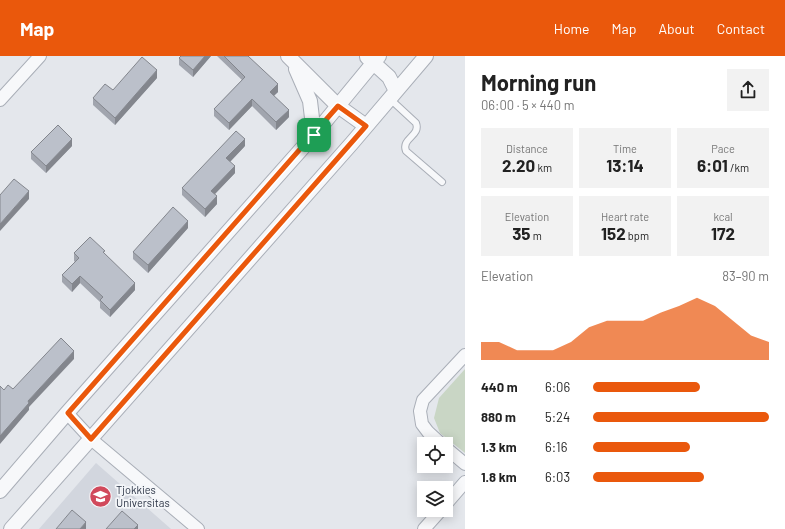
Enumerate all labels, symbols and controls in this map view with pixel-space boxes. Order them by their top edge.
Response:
text: Map [20,17,54,40]
text: Home [554,20,590,37]
text: Map [612,20,636,37]
text: About [658,20,695,37]
text: Contact [717,20,765,37]
text: Morning run [481,69,596,95]
button: share [727,69,769,111]
text: 06:00 · 5 × 440 m [481,97,574,113]
pin [297,118,331,152]
icon: arrive [303,124,325,146]
text: Distance [506,142,548,155]
text: Time [613,142,637,155]
text: Pace [711,142,735,155]
text: 2.20 [502,155,535,175]
text: 13:14 [606,155,644,175]
text: 6:01 [697,155,728,175]
text: km [535,161,552,174]
text: /km [728,161,749,174]
text: Elevation [505,210,549,223]
text: Heart rate [601,210,649,223]
text: kcal [713,210,733,223]
text: 35 [512,223,531,243]
text: 152 [601,223,626,243]
text: 172 [711,223,735,243]
text: m [531,229,542,242]
text: bpm [626,229,649,242]
text: Elevation [481,268,533,284]
text: 83–90 m [722,268,769,284]
text: 440 m [481,379,518,395]
text: 6:06 [545,379,570,395]
text: 880 m [481,409,516,425]
text: 5:24 [545,409,570,425]
map controls [417,437,453,517]
button: locate [417,437,453,473]
text: 1.3 km [481,439,517,455]
text: 6:16 [545,439,567,455]
text: 1.8 km [481,469,517,485]
text: 6:03 [545,469,570,485]
button: layers [417,481,453,517]
school or university icon: Tjokkies Universitas [87,483,113,509]
place label: Tjokkies Universitas [116,483,170,509]

